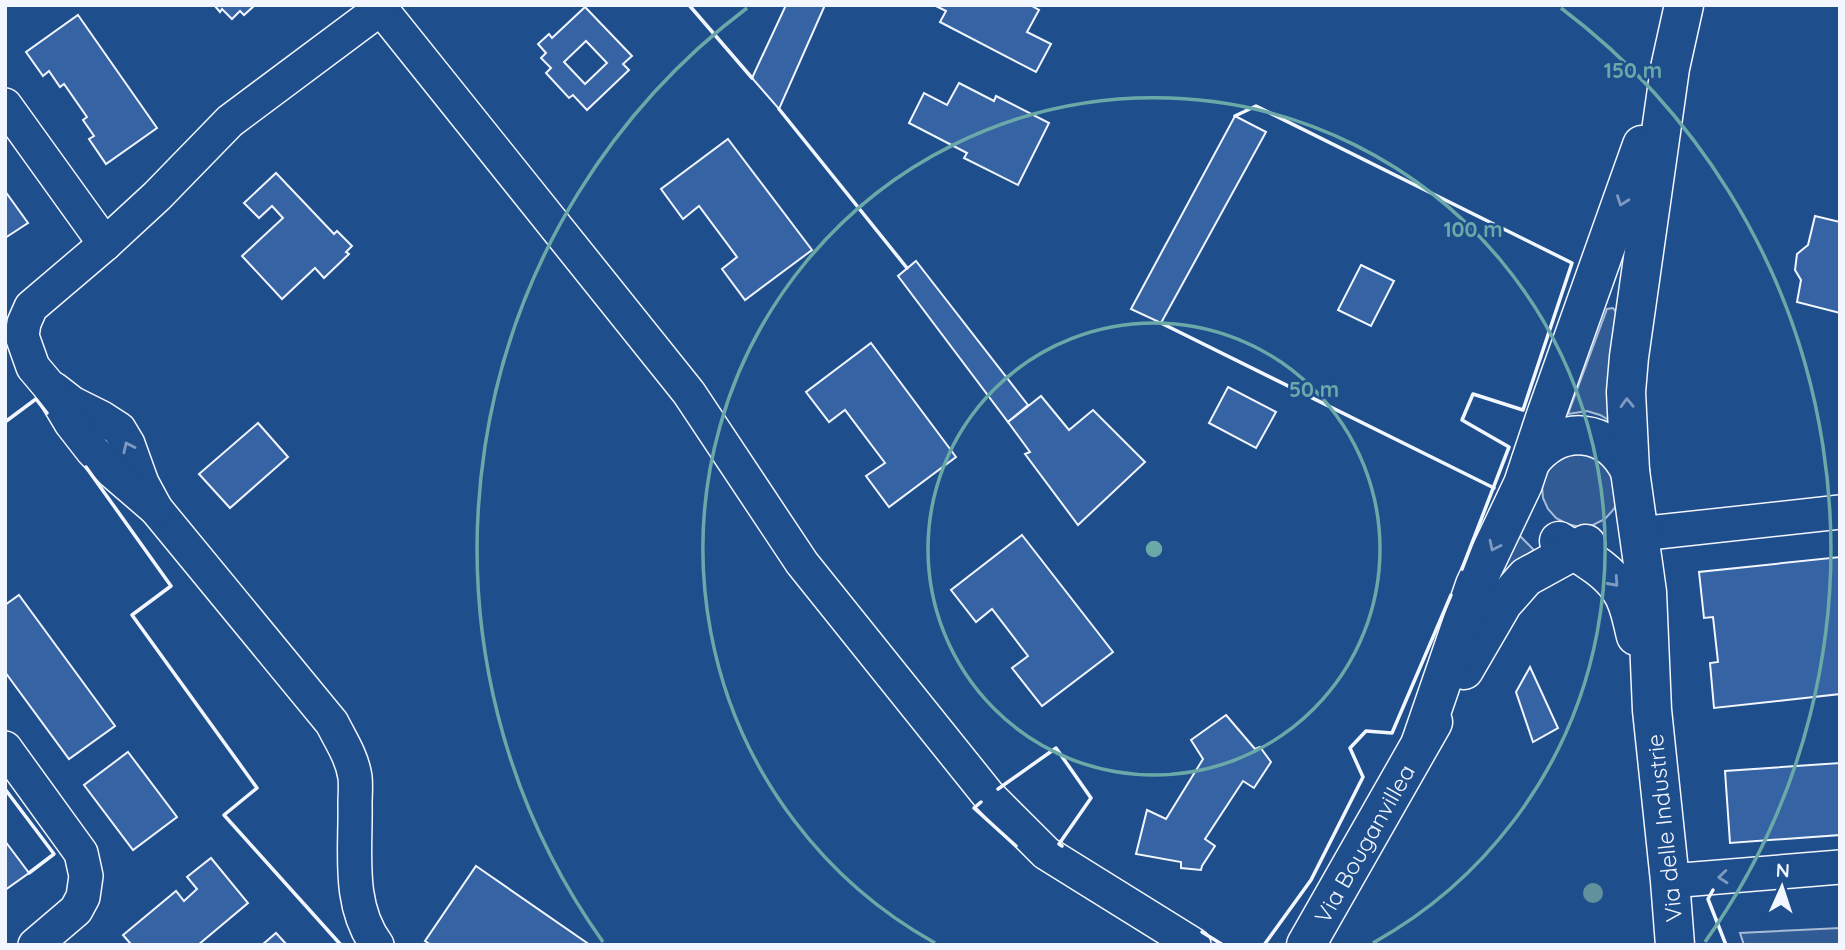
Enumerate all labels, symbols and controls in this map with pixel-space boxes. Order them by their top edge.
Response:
text: 150 m [1604,57,1662,83]
one-way arrow [1617,194,1631,206]
text: 100 m [1443,216,1503,242]
text: 50 m [1289,376,1339,402]
one-way arrow [1619,397,1634,408]
one-way arrow [122,442,136,454]
centre of rings [1142,537,1166,561]
one-way arrow [1488,539,1502,551]
one-way arrow [1605,574,1618,587]
street label: Via delle Industrie [1640,733,1688,923]
street label: Via Bouganvillea [1307,759,1421,928]
north arrow [1747,852,1817,922]
text: N [1775,858,1790,882]
one-way arrow [1717,869,1728,884]

